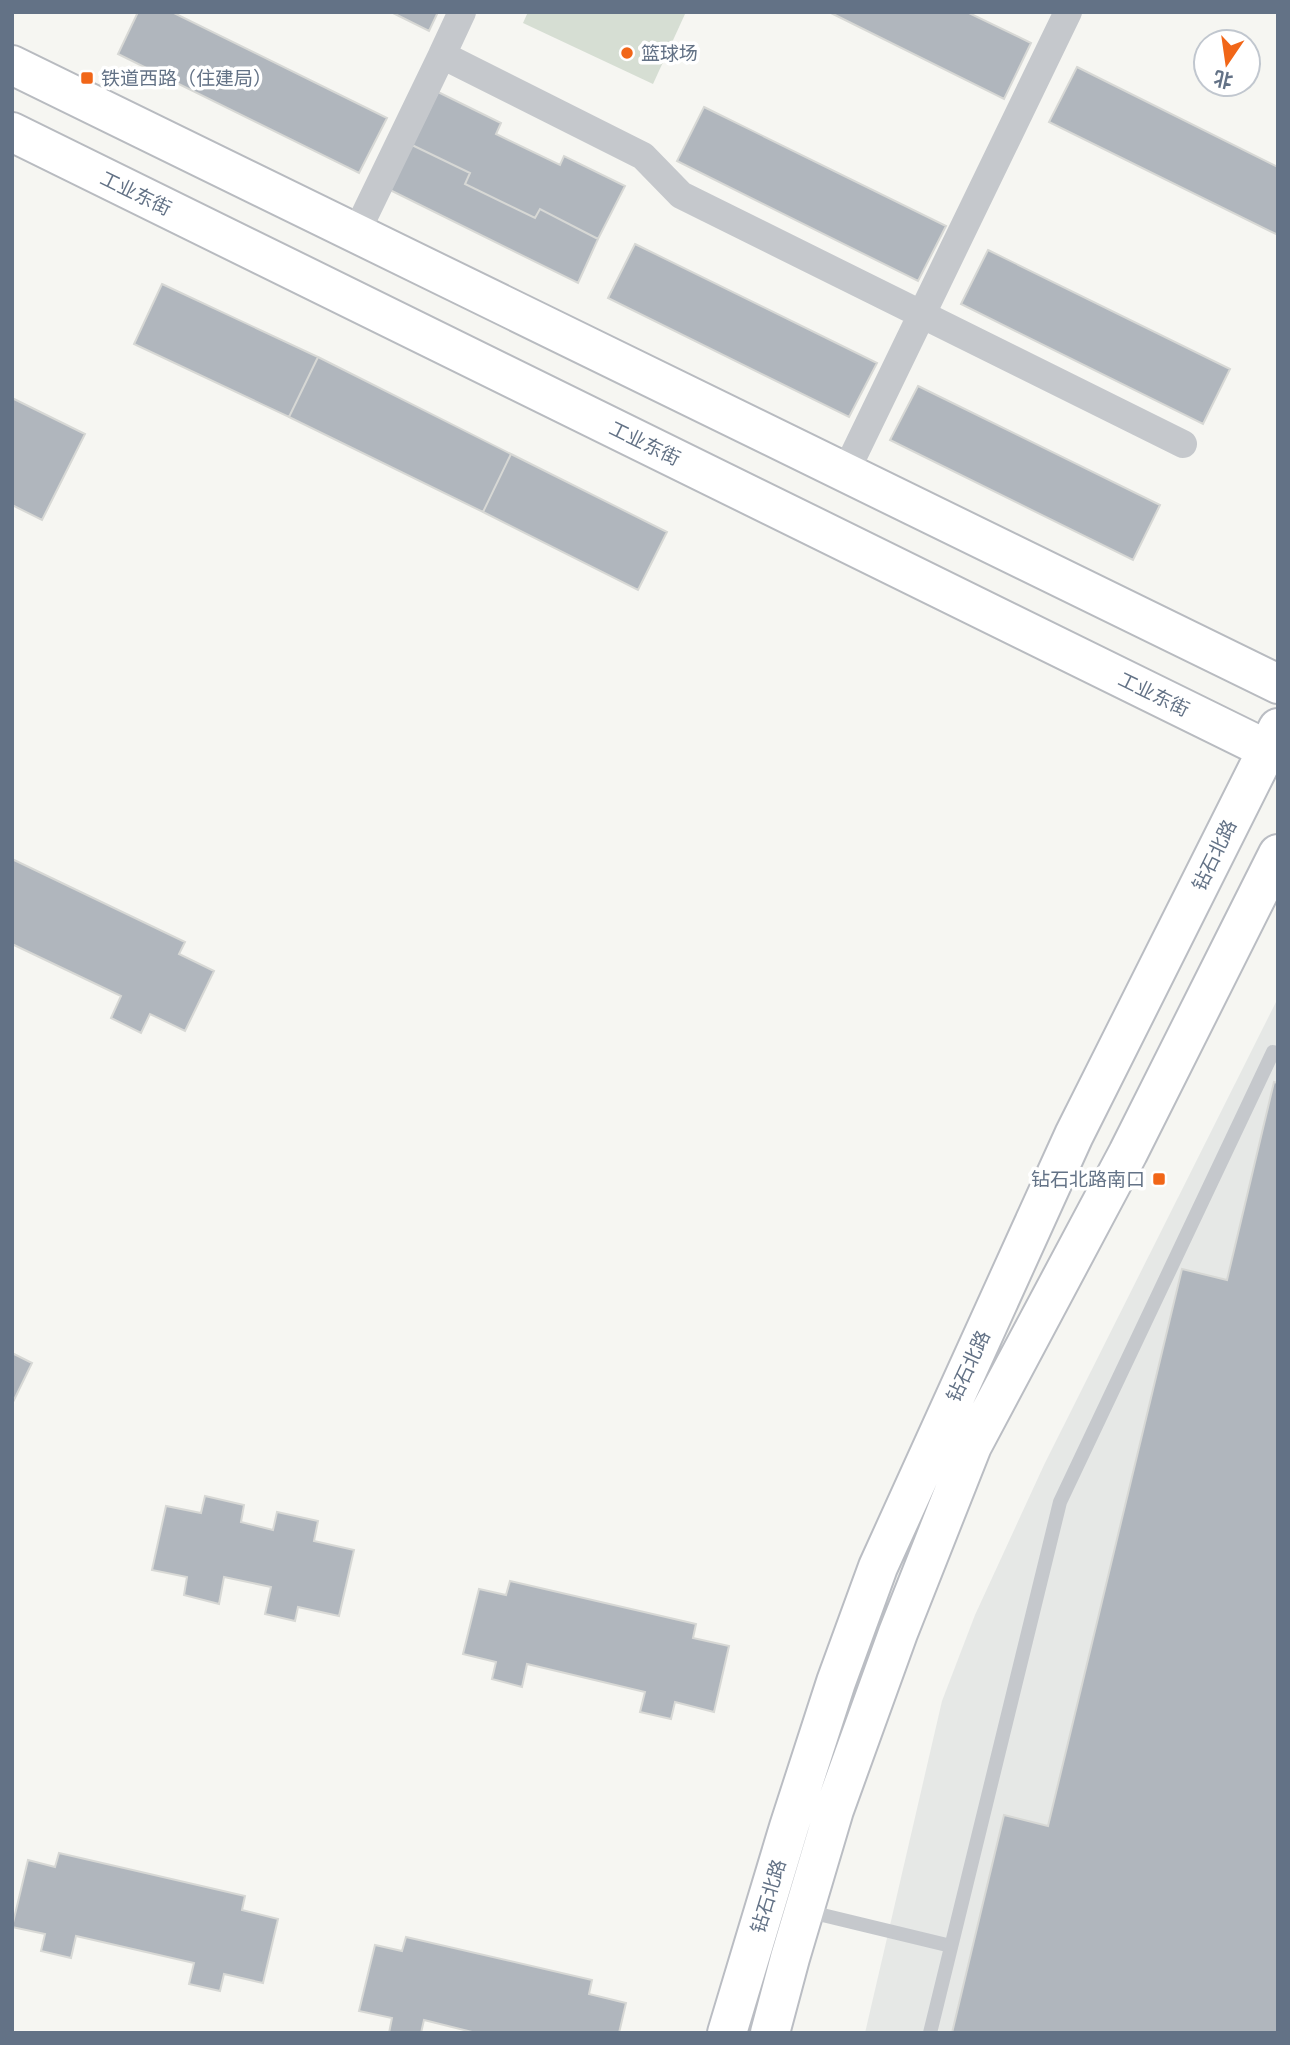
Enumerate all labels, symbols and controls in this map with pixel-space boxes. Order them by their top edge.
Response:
north arrow [1192,28,1262,98]
place label: 篮球场 [641,41,698,65]
marker: 篮球场 [619,45,635,61]
place label: 铁道西路（住建局） [101,66,272,90]
text: 北 [1211,66,1235,93]
marker: 铁道西路（住建局） [79,70,95,86]
street label: 工业东街 [97,166,175,220]
street label: 工业东街 [606,416,684,470]
street label: 工业东街 [1115,667,1193,721]
street label: 钻石北路 [1187,816,1241,894]
place label: 钻石北路南口 [1031,1167,1145,1191]
marker: 钻石北路南口 [1151,1171,1167,1187]
street label: 钻石北路 [941,1326,995,1406]
street label: 钻石北路 [745,1856,791,1936]

